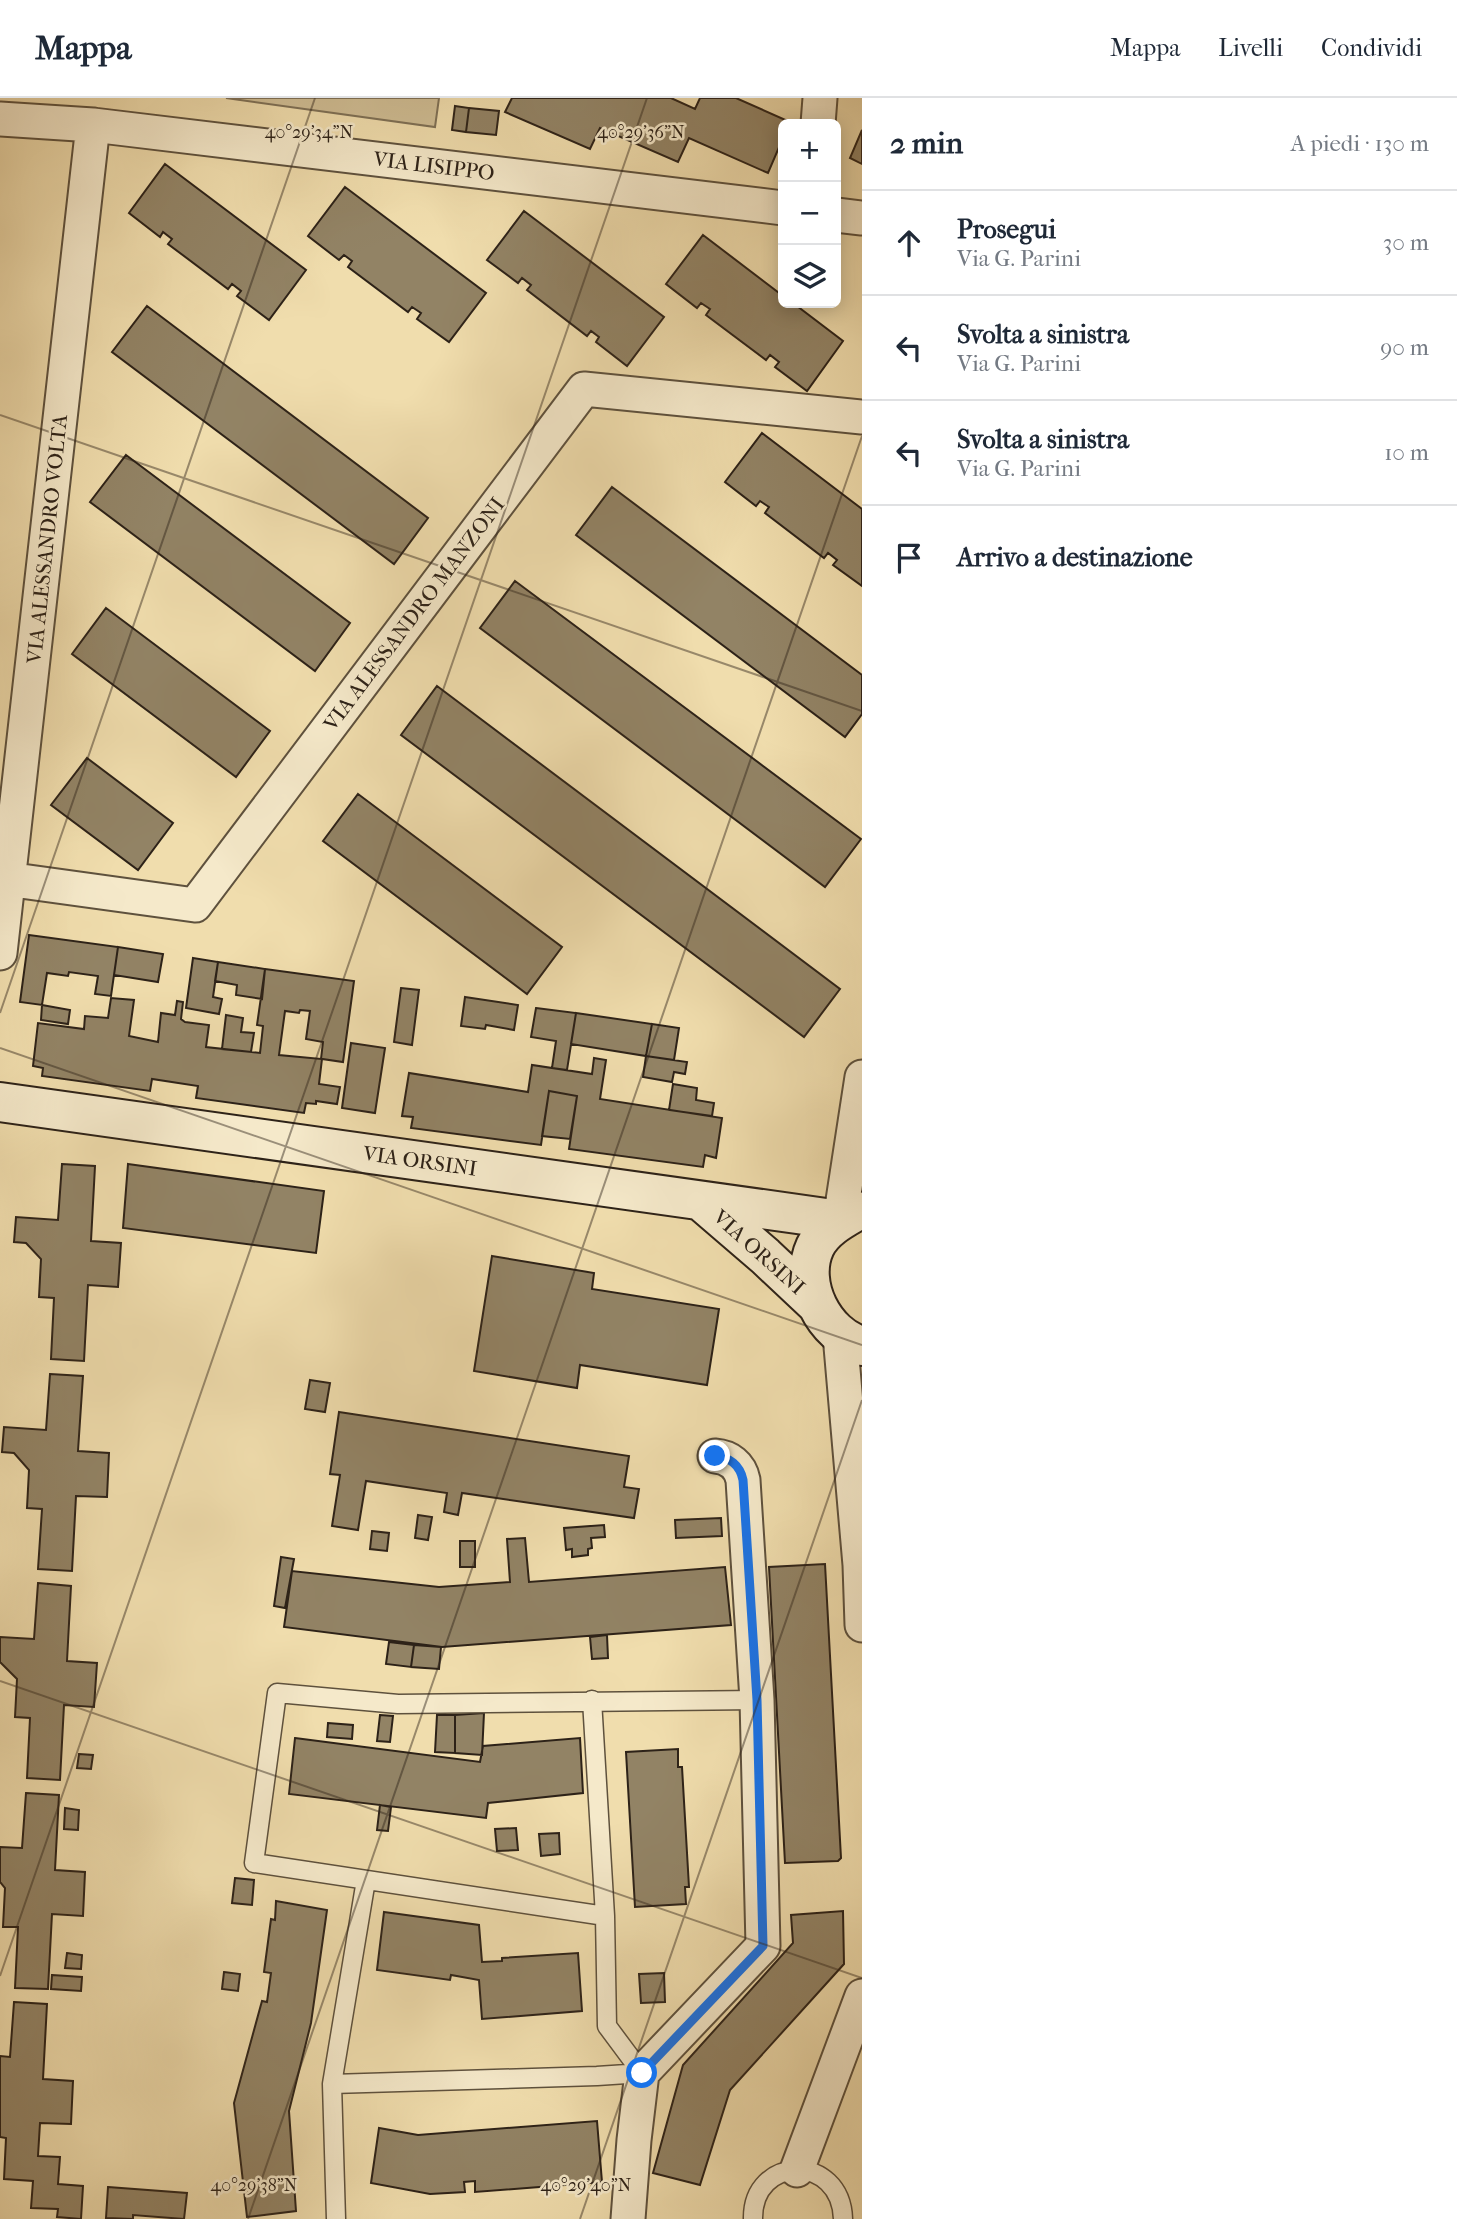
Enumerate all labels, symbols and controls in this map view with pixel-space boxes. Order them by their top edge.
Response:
text: Mappa [35,29,132,68]
text: Mappa [1110,34,1180,62]
text: Livelli [1218,34,1283,62]
text: Condividi [1321,34,1422,62]
map controls [778,119,841,308]
button: + [778,119,841,182]
text: 40°29'34"N [265,122,354,143]
text: 40°29'36"N [597,122,685,143]
text: 2 min [890,126,963,161]
text: A piedi · 130 m [1291,130,1429,157]
street label: VIA LISIPPO [371,147,496,185]
button: − [778,182,841,245]
text: Prosegui [957,214,1056,245]
icon: ahead [890,224,928,262]
text: 30 m [1383,229,1429,256]
button: layers [778,245,841,308]
text: Via G. Parini [957,245,1081,272]
text: Svolta a sinistra [957,319,1129,350]
icon: left [890,329,928,367]
text: 90 m [1380,334,1429,361]
text: Via G. Parini [957,350,1081,377]
street label: VIA ALESSANDRO VOLTA [22,413,72,666]
text: Svolta a sinistra [957,424,1129,455]
icon: left [890,434,928,472]
text: 10 m [1384,439,1429,466]
text: Via G. Parini [957,455,1081,482]
street label: VIA ALESSANDRO MANZONI [318,493,509,736]
icon: arrive [890,539,928,577]
text: Arrivo a destinazione [957,542,1193,573]
street label: VIA ORSINI [360,1141,479,1181]
street label: VIA ORSINI [708,1204,810,1299]
route end [699,1440,730,1471]
route start [626,2057,657,2088]
text: 40°29'38"N [211,2175,298,2196]
text: 40°29'40"N [541,2175,632,2196]

